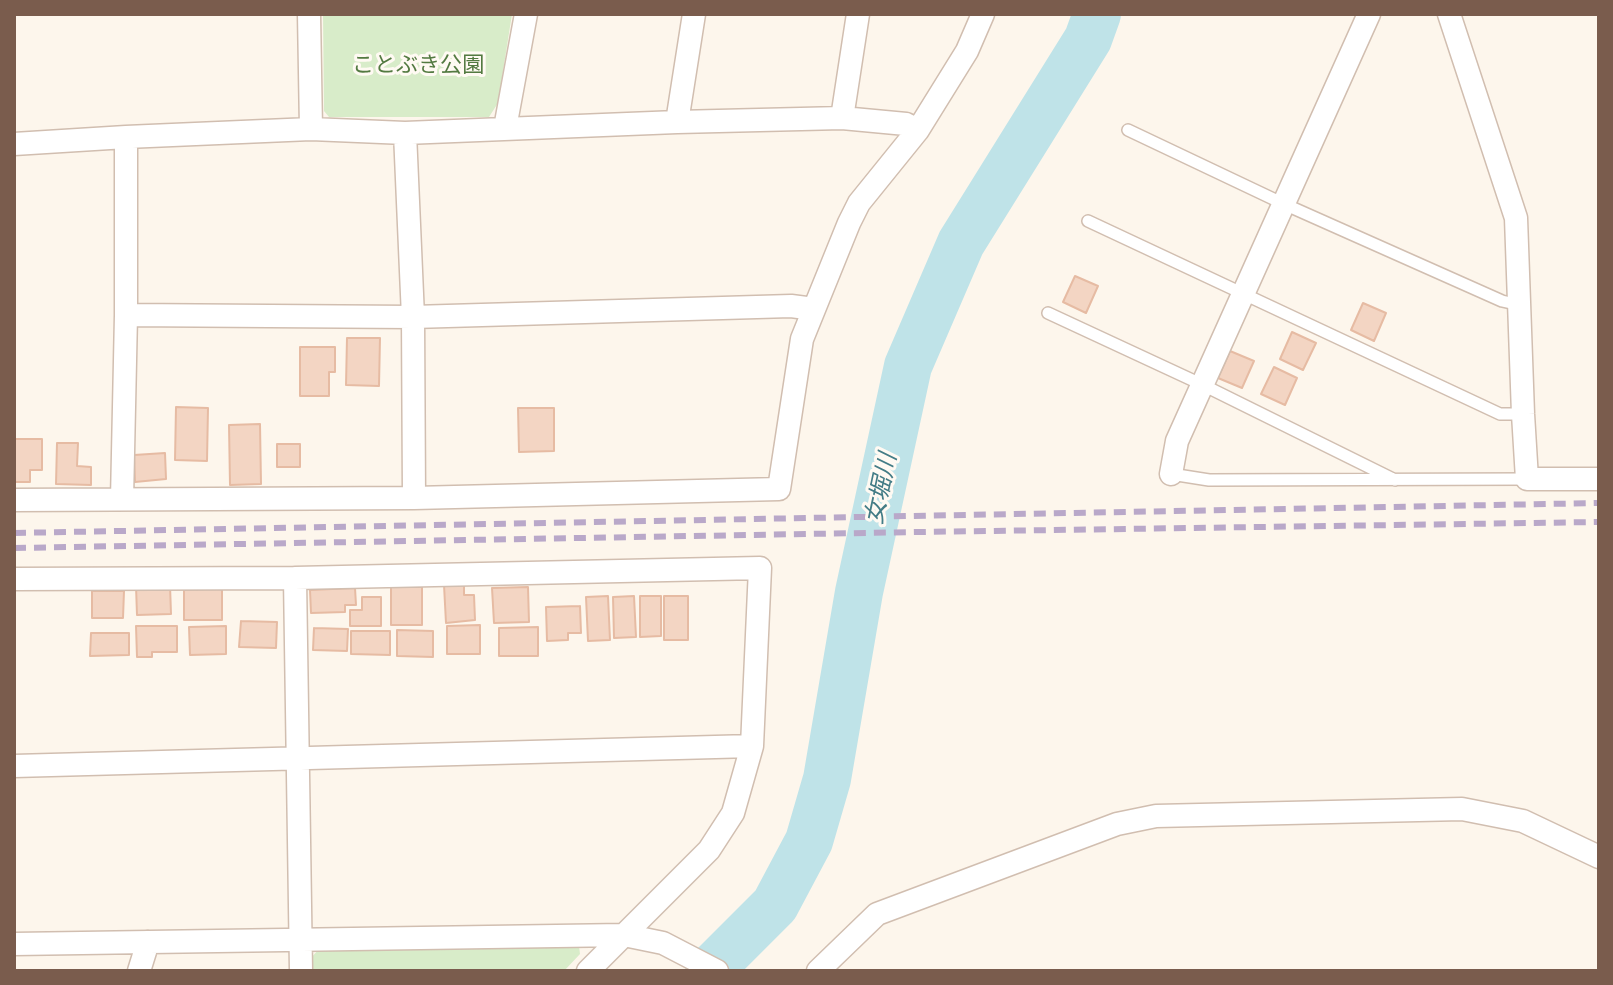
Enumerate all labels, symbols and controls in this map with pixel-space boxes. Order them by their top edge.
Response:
park label: ことぶき公園 [352,53,484,79]
water label: 女堀川 [860,451,904,527]

